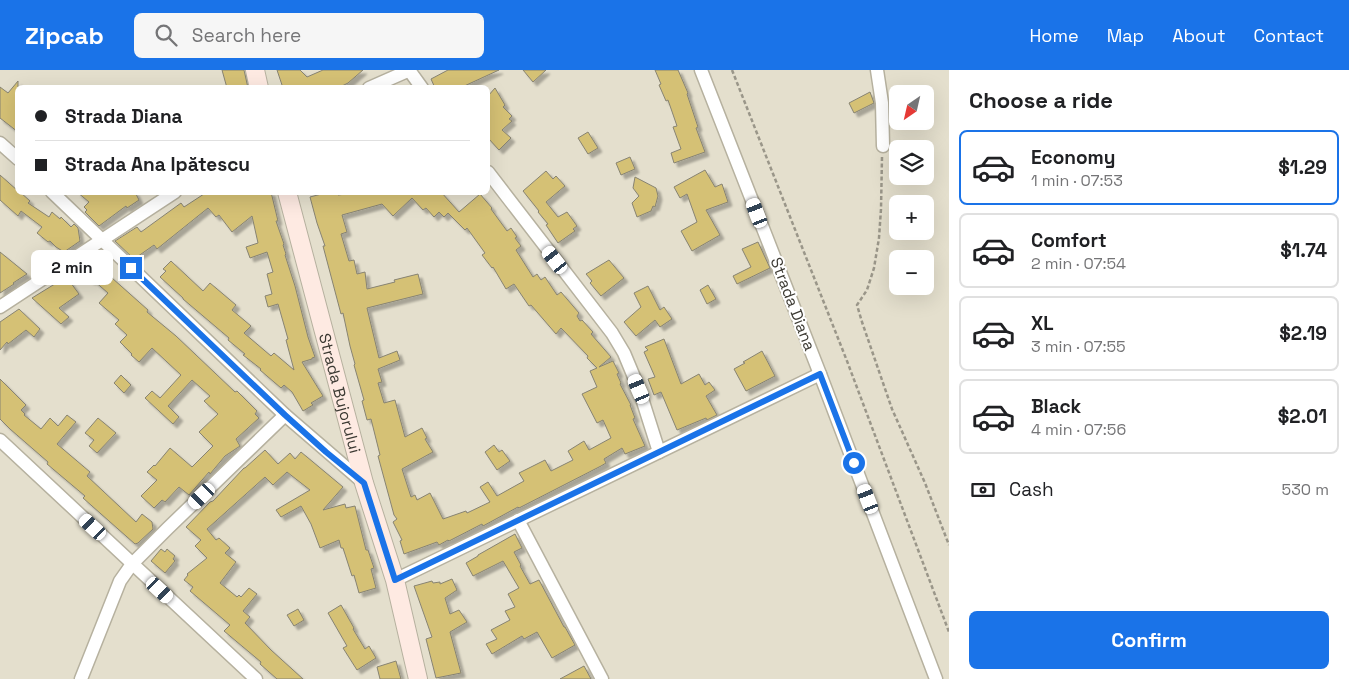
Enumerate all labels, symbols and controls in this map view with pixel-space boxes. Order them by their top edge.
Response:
search box [134,13,484,58]
text: Zipcab [25,20,104,51]
icon: search [152,21,180,49]
text: Search here [192,23,301,48]
text: Home [1030,24,1079,47]
text: Map [1107,24,1144,47]
text: About [1172,24,1226,47]
text: Contact [1254,24,1324,47]
north arrow [889,85,934,130]
map controls [889,85,934,295]
text: Choose a ride [969,86,1113,114]
text: Strada Diana [65,104,183,129]
button: layers [889,140,934,185]
icon: car [971,145,1016,190]
text: Economy [1031,145,1115,170]
text: Strada Ana Ipătescu [65,152,250,177]
text: $1.29 [1278,155,1327,180]
text: 1 min · 07:53 [1031,170,1123,191]
button: + [889,195,934,240]
car [744,196,769,230]
icon: car [971,228,1016,273]
text: Comfort [1031,228,1107,253]
text: $1.74 [1280,238,1327,263]
car [539,244,570,276]
callout: 2 min [31,250,114,286]
button: − [889,250,934,295]
text: 2 min · 07:54 [1031,253,1126,274]
street label: Strada Diana [766,254,820,354]
text: 2 min [51,257,93,278]
route end [120,257,142,279]
icon: car [971,311,1016,356]
text: XL [1031,311,1054,336]
text: $2.19 [1279,321,1327,346]
street label: Strada Bujorului [314,331,366,455]
text: 3 min · 07:55 [1031,336,1126,357]
car [626,372,651,406]
icon: car [971,394,1016,439]
text: Black [1031,394,1081,419]
text: $2.01 [1278,404,1327,429]
text: 4 min · 07:56 [1031,419,1126,440]
route start [843,452,865,474]
icon: cash [969,476,997,504]
text: Cash [1009,477,1054,502]
text: 530 m [1282,479,1329,500]
car [185,480,218,512]
car [855,482,880,516]
car [76,511,109,543]
car [143,574,176,606]
button: Confirm [969,611,1329,669]

